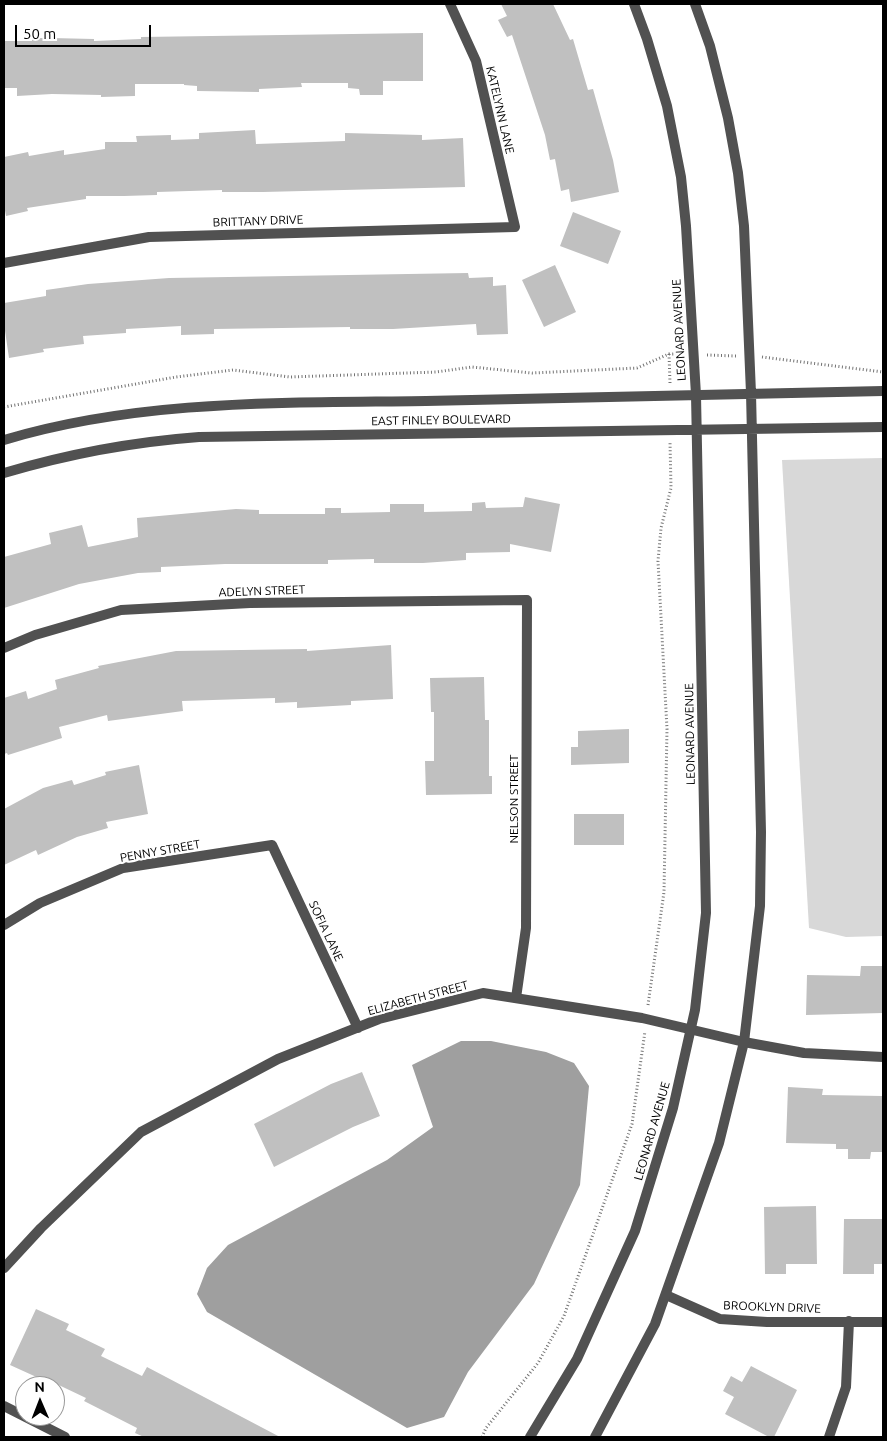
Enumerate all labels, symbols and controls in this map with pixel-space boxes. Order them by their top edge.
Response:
scale bar [18,15,154,47]
text: 50 m [23,25,56,42]
street label: KATELYNN LANE [483,65,517,155]
street label: BRITTANY DRIVE [212,212,304,230]
street label: LEONARD AVENUE [669,279,689,381]
street label: EAST FINLEY BOULEVARD [371,412,511,428]
street label: ADELYN STREET [218,582,306,600]
street label: LEONARD AVENUE [682,683,698,785]
street label: NELSON STREET [507,754,521,844]
street label: PENNY STREET [119,837,201,865]
street label: SOFIA LANE [306,898,346,964]
street label: ELIZABETH STREET [366,978,470,1018]
street label: LEONARD AVENUE [631,1080,673,1182]
street label: BROOKLYN DRIVE [723,1298,821,1316]
north arrow [15,1376,65,1426]
text: N [34,1379,45,1395]

